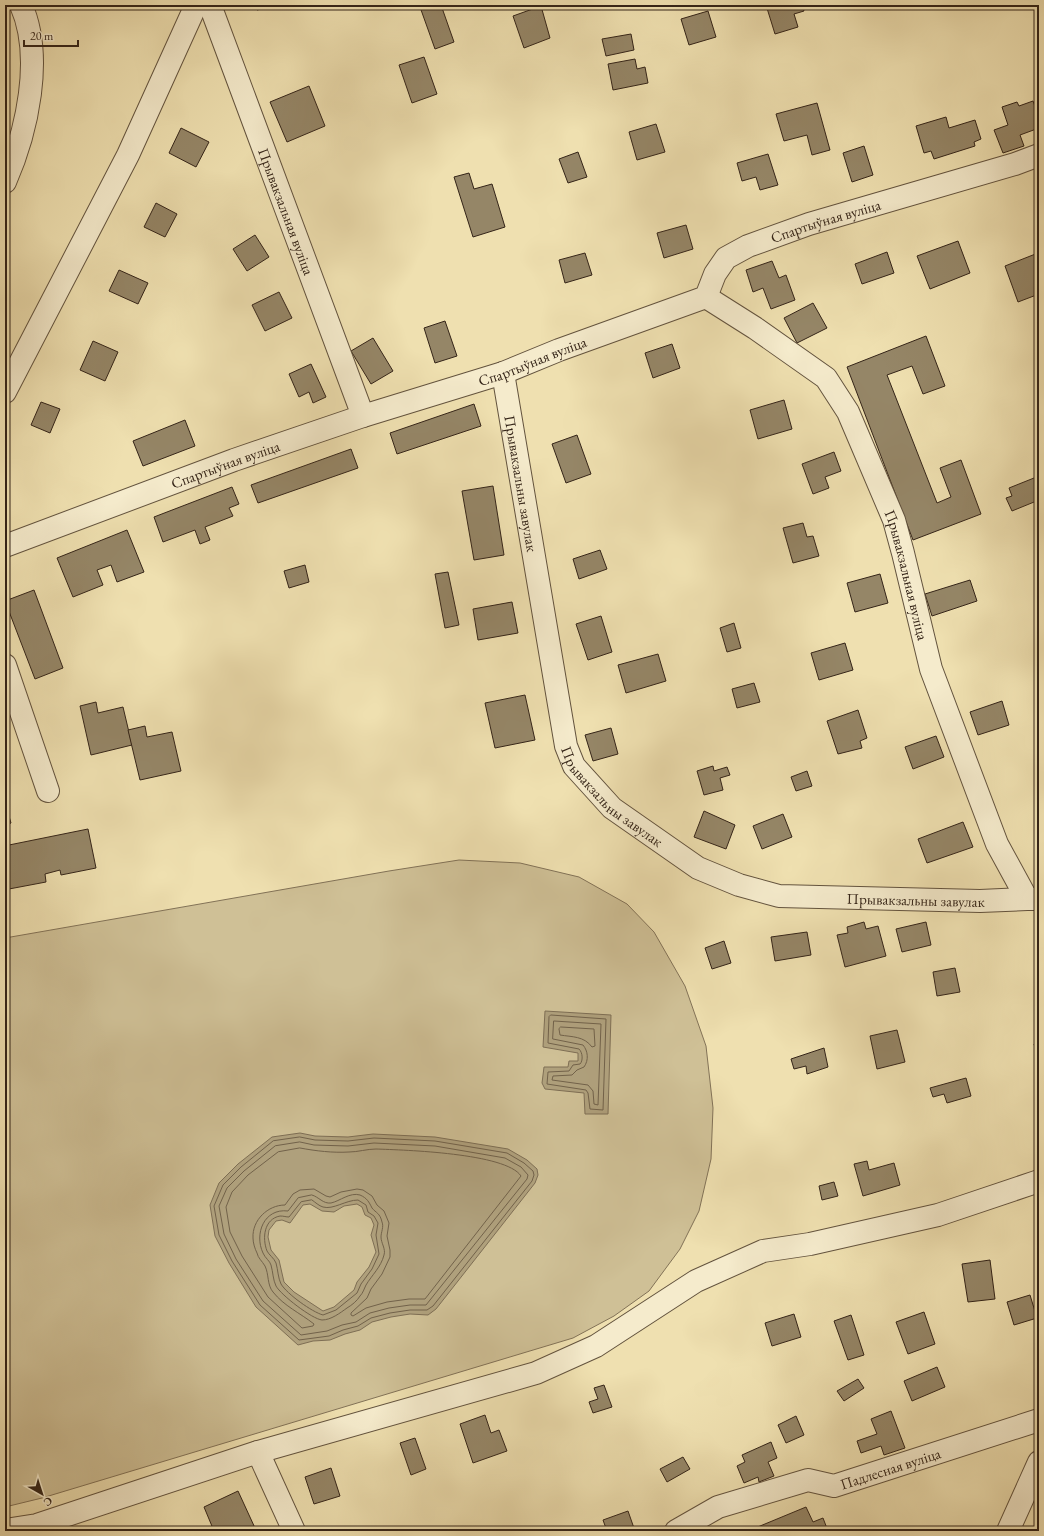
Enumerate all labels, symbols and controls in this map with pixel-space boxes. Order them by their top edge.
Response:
scale bar [24,22,78,48]
text: 20 m [30,28,54,44]
street label: Прывакзальная вуліца [254,145,319,277]
street label: Спартыўная вуліца [768,194,883,247]
street label: Спартыўная вуліца [476,331,589,390]
street label: Прывакзальны завулак [501,414,543,553]
street label: Спартыўная вуліца [168,436,282,492]
street label: Прывакзальная вуліца [881,506,933,642]
street label: Прывакзальны завулак [557,743,667,850]
street label: Прывакзальны завулак [847,888,985,911]
street label: Падлесная вуліца [837,1443,943,1493]
north arrow [22,1474,62,1514]
text: С [41,1494,56,1510]

